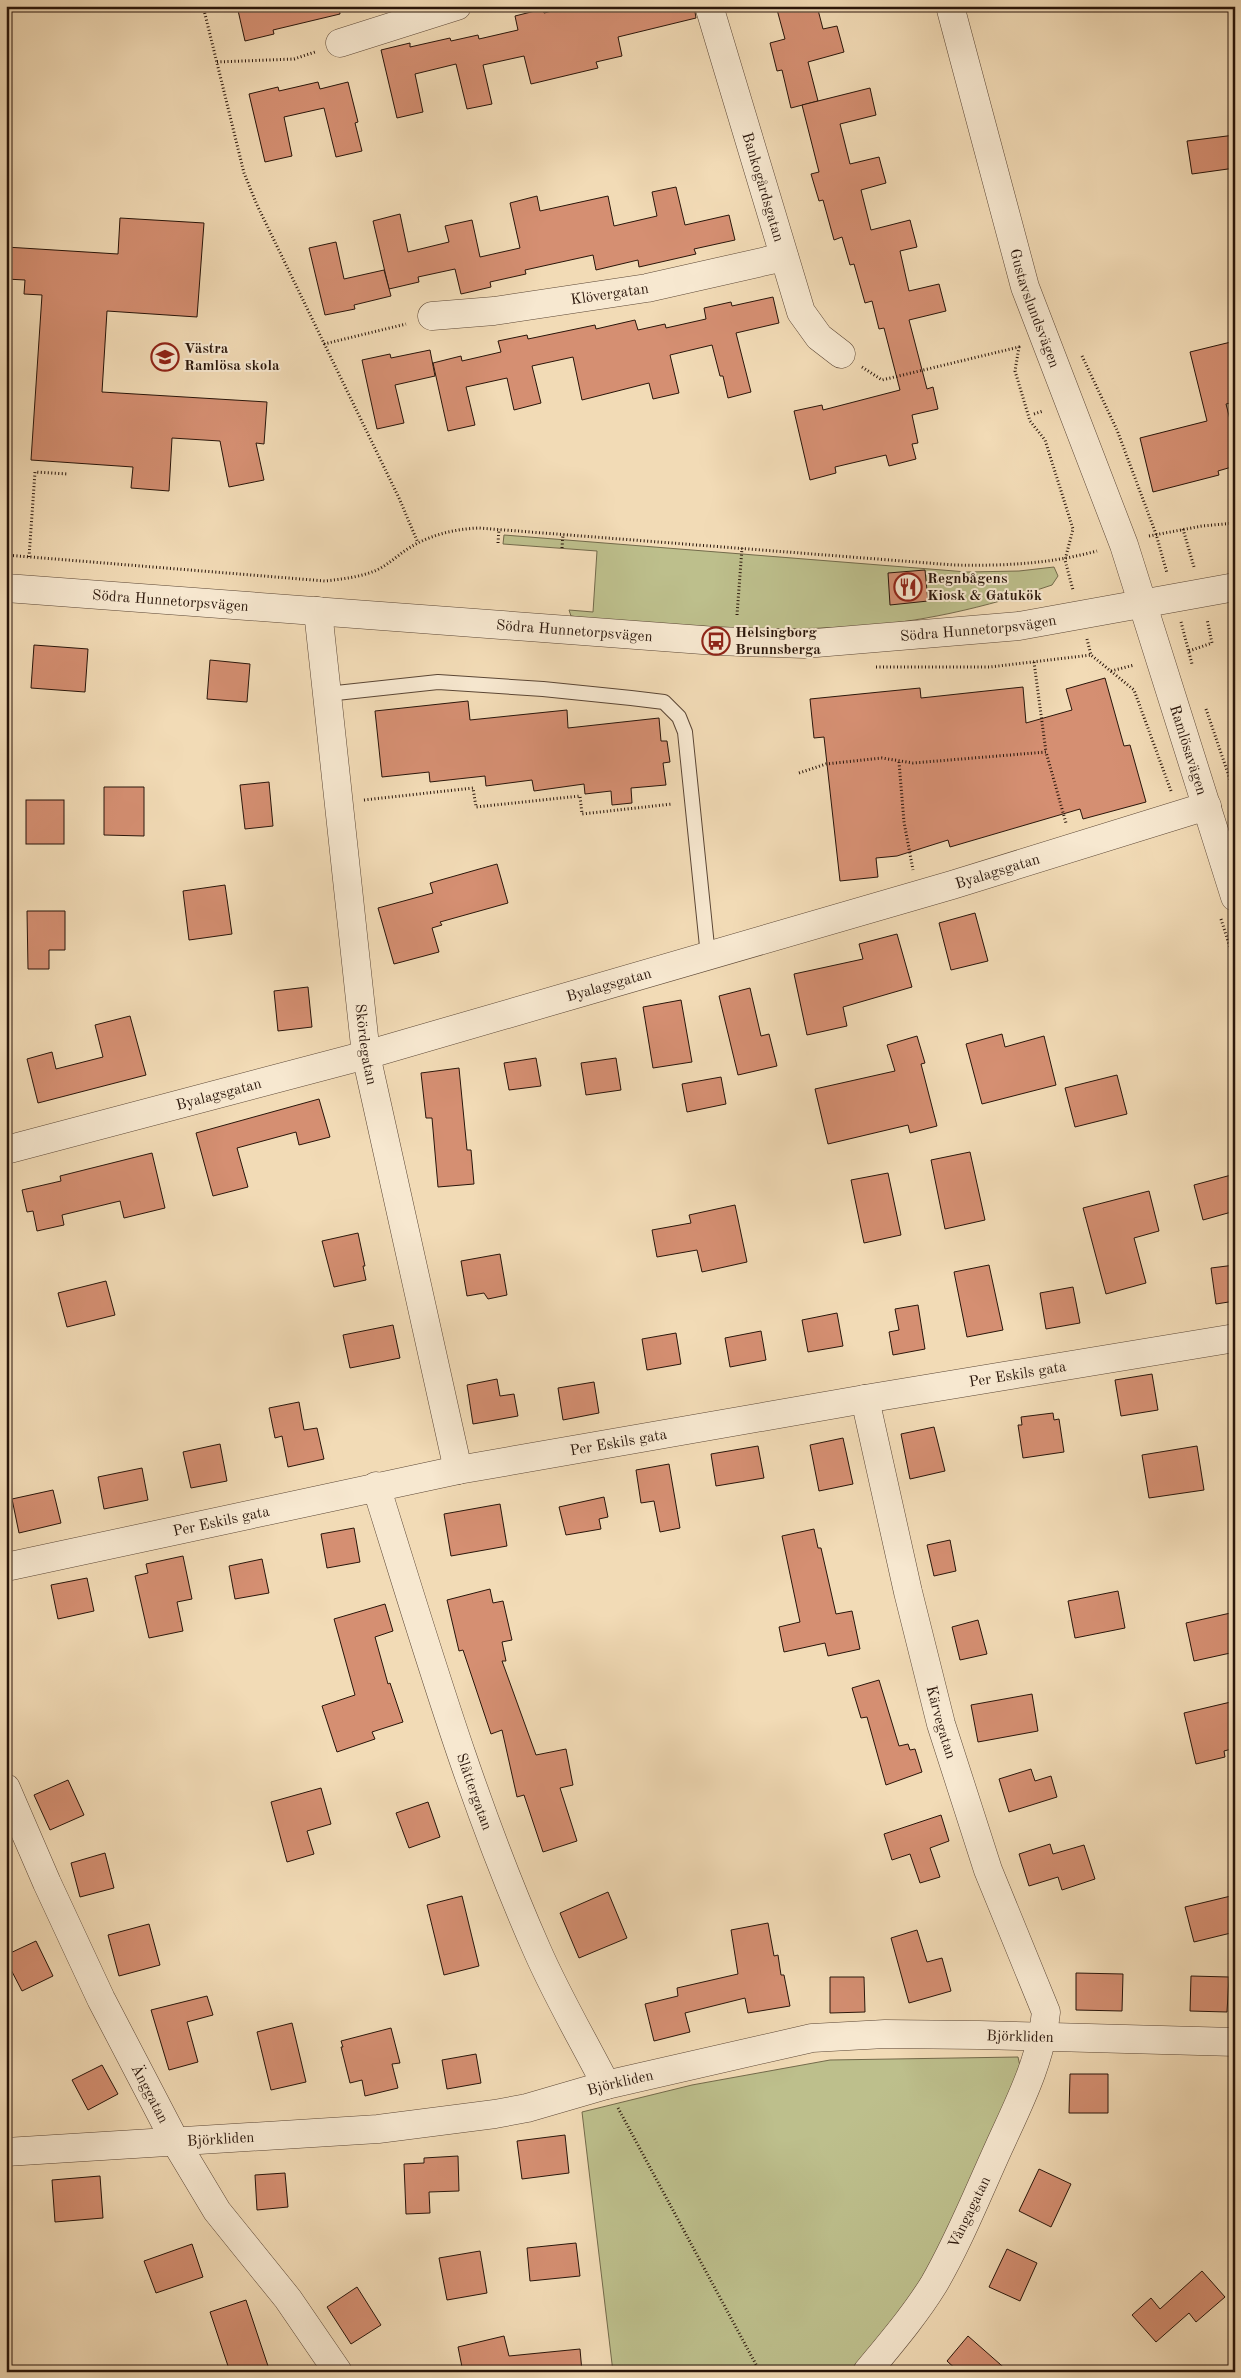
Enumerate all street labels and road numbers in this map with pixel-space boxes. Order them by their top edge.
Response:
street label: Bankogårdsgatan [738,131,786,244]
street label: Gustavslundsvägen [1006,247,1061,370]
street label: Klövergatan [570,282,650,308]
street label: Södra Hunnetorpsvägen [92,588,249,615]
street label: Södra Hunnetorpsvägen [900,613,1058,645]
street label: Södra Hunnetorpsvägen [495,619,653,645]
street label: Ramlösavägen [1166,703,1208,797]
street label: Byalagsgatan [954,852,1042,893]
street label: Byalagsgatan [565,967,653,1005]
street label: Skördegatan [352,1003,378,1087]
street label: Byalagsgatan [175,1077,263,1114]
street label: Per Eskils gata [968,1360,1068,1391]
street label: Per Eskils gata [569,1428,669,1459]
street label: Per Eskils gata [172,1505,272,1540]
street label: Kärvegatan [923,1684,958,1761]
street label: Slåttergatan [453,1751,494,1833]
street label: Björkliden [986,2029,1054,2046]
street label: Änggatan [127,2061,170,2126]
street label: Björkliden [586,2068,655,2099]
street label: Björkliden [186,2131,255,2150]
street label: Vångagatan [947,2174,994,2251]

